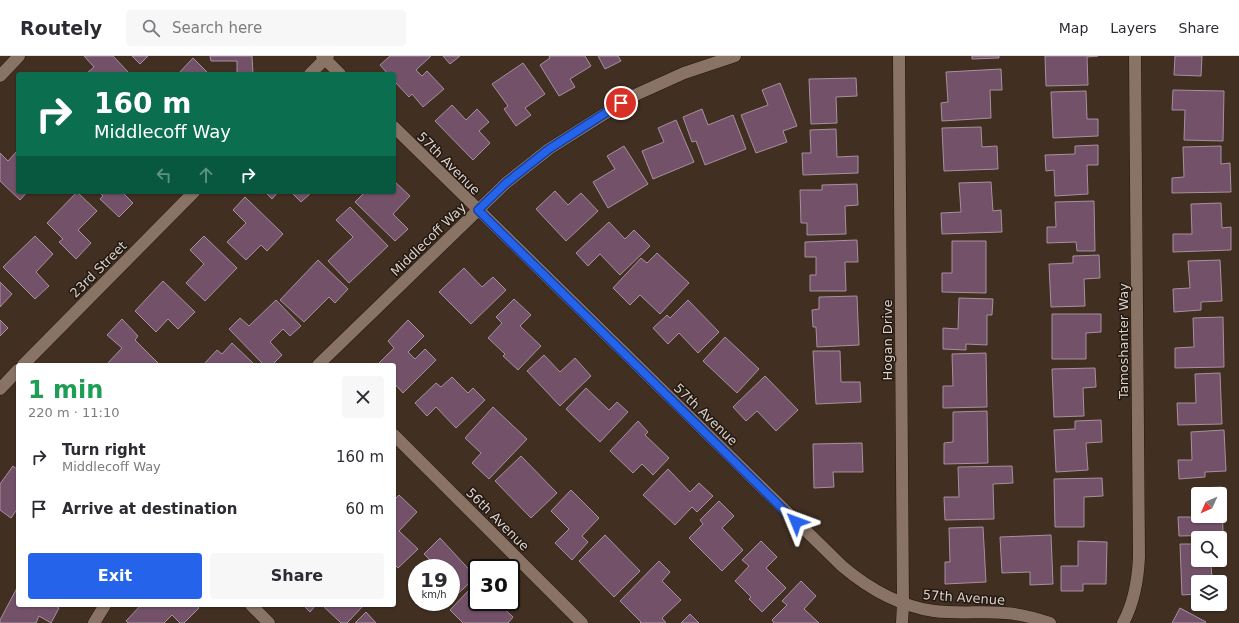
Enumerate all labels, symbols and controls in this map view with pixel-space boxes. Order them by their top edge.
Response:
search box [126,10,406,46]
text: Routely [20,17,102,39]
icon: search [140,17,162,39]
text: Search here [172,19,262,37]
text: Map [1059,20,1088,36]
text: Layers [1110,20,1157,36]
text: Share [1179,20,1219,36]
pin [604,86,638,120]
text: 160 m [94,87,191,120]
icon: right [28,88,80,140]
icon: arrive [610,92,632,114]
text: Middlecoff Way [94,121,231,142]
street label: 57th Avenue [414,129,483,198]
icon: left [153,164,175,186]
icon: ahead [195,164,217,186]
icon: right [237,164,259,186]
street label: Middlecoff Way [388,199,469,279]
street label: 23rd Street [67,238,130,301]
street label: Tamoshanter Way [1116,283,1131,400]
street label: Hogan Drive [880,300,895,380]
text: 1 min [28,376,103,404]
button: close [342,376,384,418]
street label: 57th Avenue [671,380,740,448]
text: 220 m · 11:10 [28,405,119,420]
text: Turn right [62,441,146,459]
icon: right [28,446,50,468]
text: 160 m [336,448,384,466]
text: Middlecoff Way [62,459,161,474]
street label: 56th Avenue [463,485,532,554]
north arrow [1191,487,1227,523]
map controls [1191,487,1227,611]
icon: arrive [28,498,50,520]
text: Arrive at destination [62,500,237,518]
text: 60 m [346,500,384,518]
position arrow [775,501,817,543]
button: search [1191,531,1227,567]
button: Exit [28,553,202,599]
button: Share [210,553,384,599]
speed limit sign: 30 [468,559,520,611]
text: 19 [420,568,448,592]
button: layers [1191,575,1227,611]
street label: 57th Avenue [922,587,1006,608]
text: km/h [421,589,447,600]

